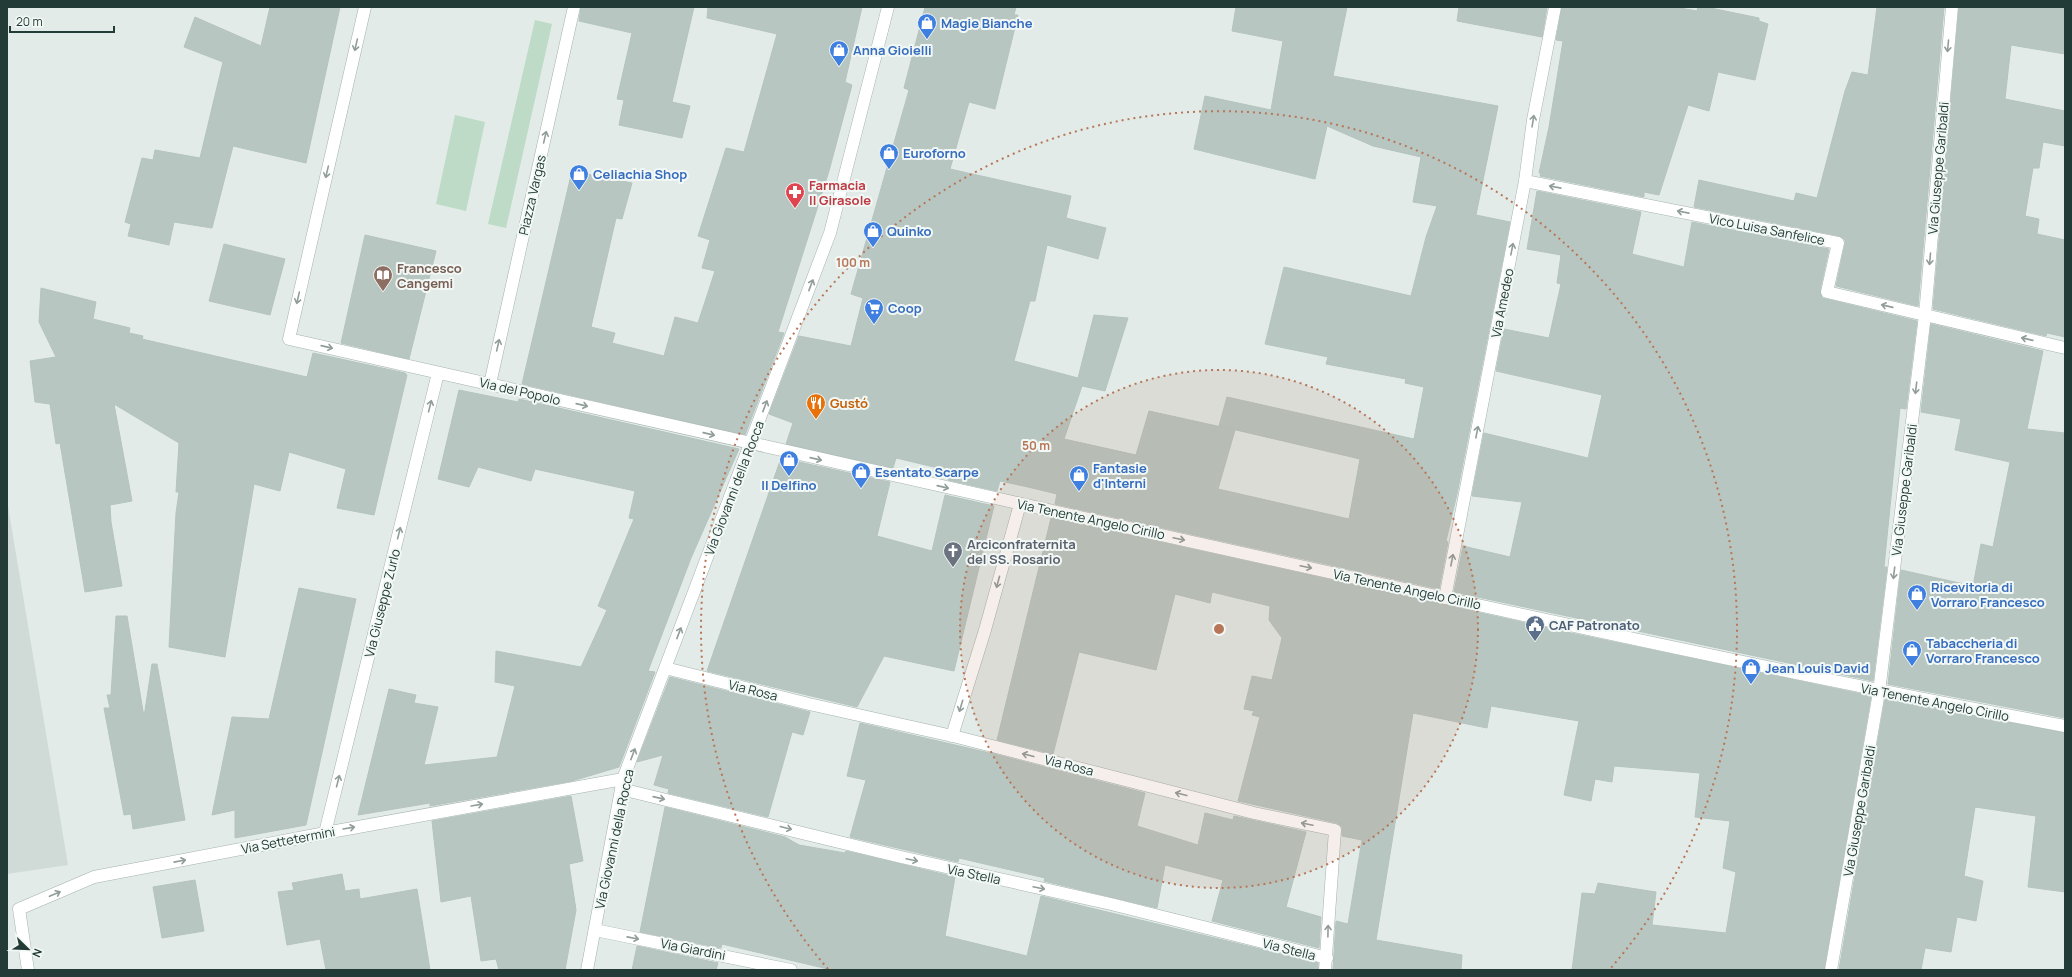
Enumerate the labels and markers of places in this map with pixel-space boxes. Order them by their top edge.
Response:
shop icon: Magie Bianche [916,12,938,40]
place label: Magie Bianche [941,14,1033,32]
shop icon: Anna Gioielli [828,39,850,67]
place label: Anna Gioielli [853,41,932,59]
shop icon: Euroforno [878,142,900,170]
place label: Euroforno [903,144,966,162]
shop icon: Celiachia Shop [568,163,590,191]
place label: Celiachia Shop [593,165,687,183]
place label: Farmacia Il Girasole [809,176,871,209]
pharmacy icon: Farmacia Il Girasole [784,181,806,209]
shop icon: Quinko [862,220,884,248]
place label: Quinko [887,222,932,240]
place label: Francesco Cangemi [397,259,462,292]
library icon: Francesco Cangemi [372,264,394,292]
supermarket icon: Coop [863,297,885,325]
place label: Coop [888,299,922,317]
restaurant icon: Gustó [805,392,827,420]
place label: Gustó [830,394,868,412]
shop icon: Il Delfino [778,449,800,477]
place label: Fantasie d'Interni [1093,459,1147,492]
shop icon: Esentato Scarpe [850,461,872,489]
place label: Esentato Scarpe [875,463,979,481]
shop icon: Fantasie d'Interni [1068,464,1090,492]
place label: Il Delfino [761,476,817,494]
place label: Arciconfraternita del SS. Rosario [967,535,1076,568]
church icon: Arciconfraternita del SS. Rosario [942,540,964,568]
place label: Ricevitoria di Vorraro Francesco [1931,578,2045,611]
shop icon: Ricevitoria di Vorraro Francesco [1906,583,1928,611]
public building icon: CAF Patronato [1524,614,1546,642]
place label: CAF Patronato [1549,616,1640,634]
centre of rings [1212,622,1226,636]
place label: Tabaccheria di Vorraro Francesco [1926,634,2040,667]
shop icon: Tabaccheria di Vorraro Francesco [1901,639,1923,667]
shop icon: Jean Louis David [1740,657,1762,685]
place label: Jean Louis David [1765,659,1869,677]

